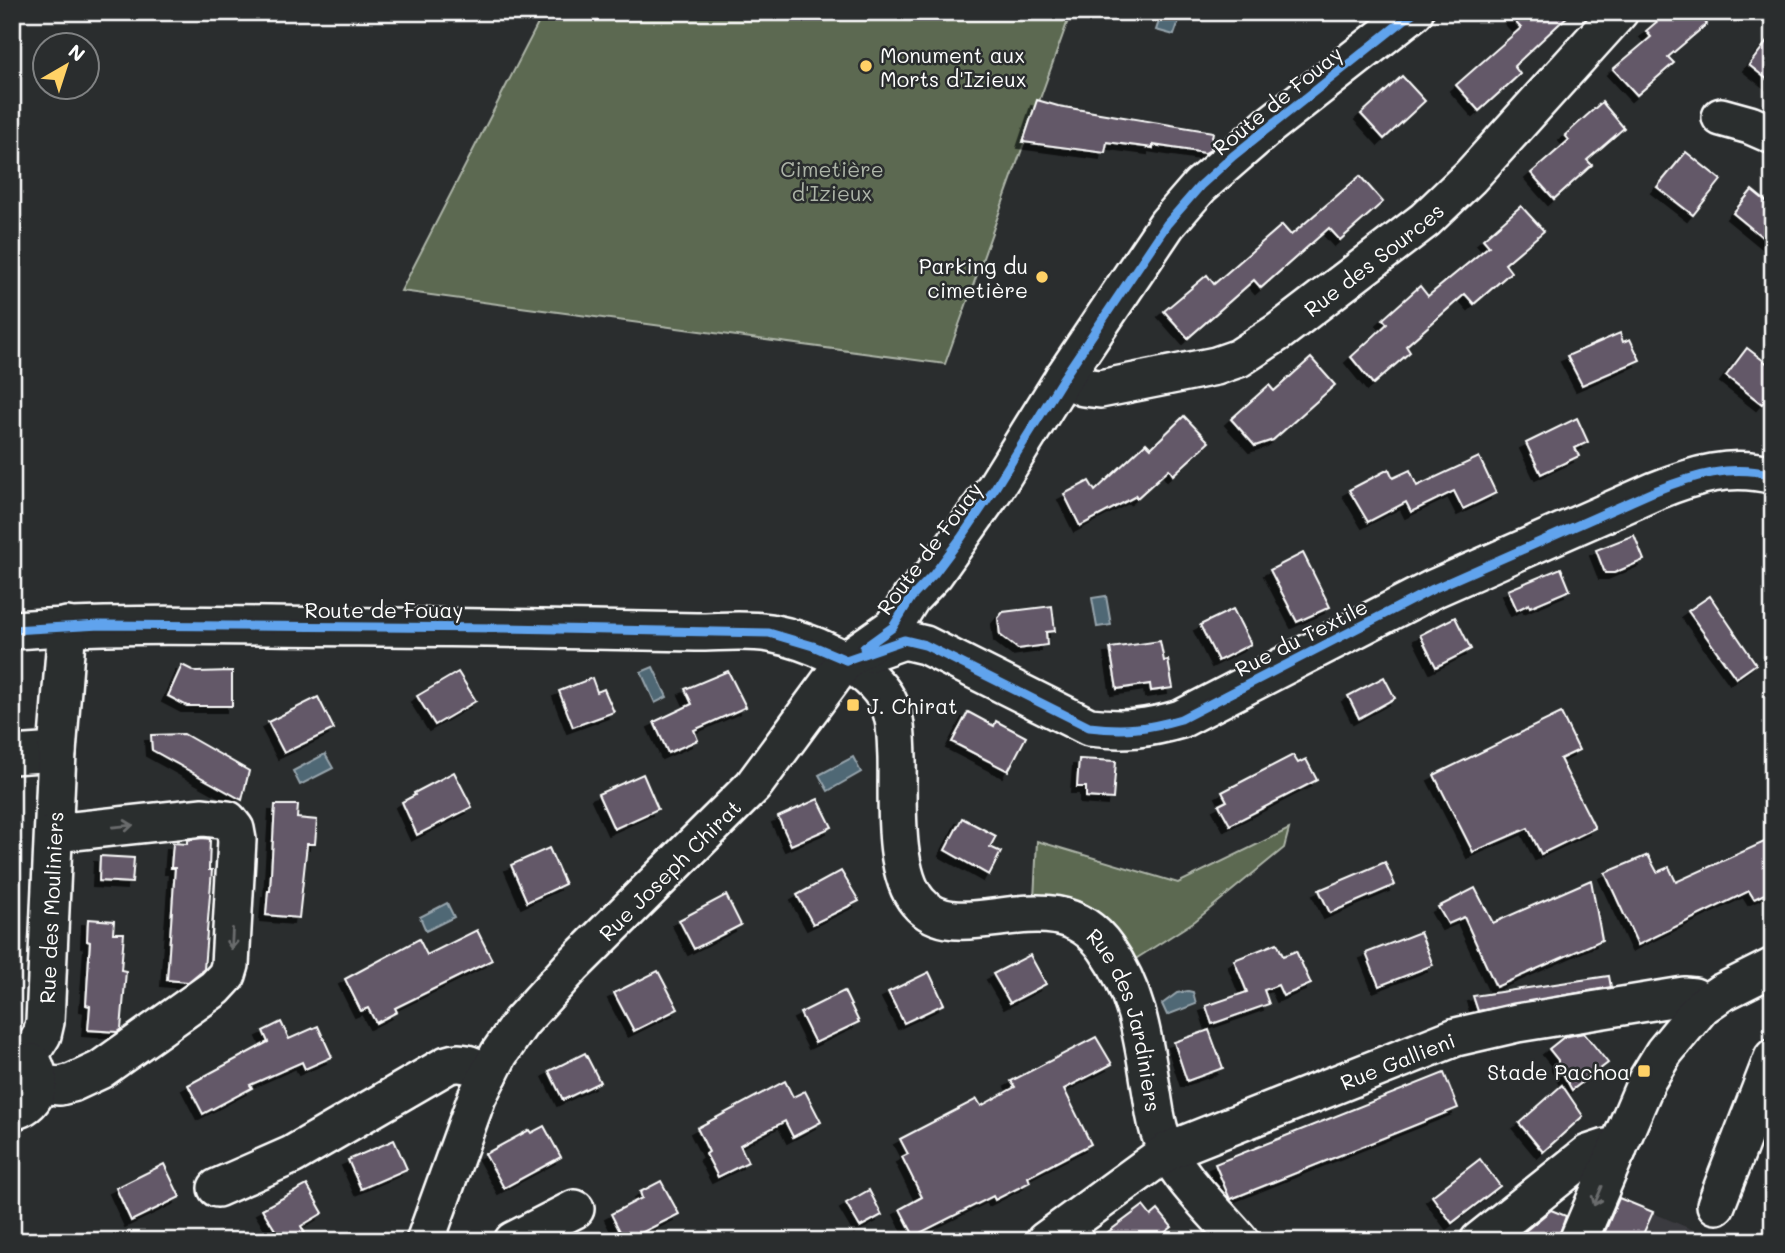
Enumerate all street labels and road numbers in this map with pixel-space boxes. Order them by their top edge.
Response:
street label: Route de Fouay [1207,39,1347,161]
street label: Rue des Sources [1298,196,1449,322]
street label: Route de Fouay [870,476,988,620]
street label: Rue du Textile [1230,592,1372,682]
street label: Route de Fouay [304,596,464,623]
street label: Rue Joseph Chirat [592,793,746,946]
street label: Rue des Mouliniers [32,811,68,1004]
street label: Rue des Jardiniers [1082,922,1168,1114]
street label: Rue Gallieni [1336,1025,1459,1095]

